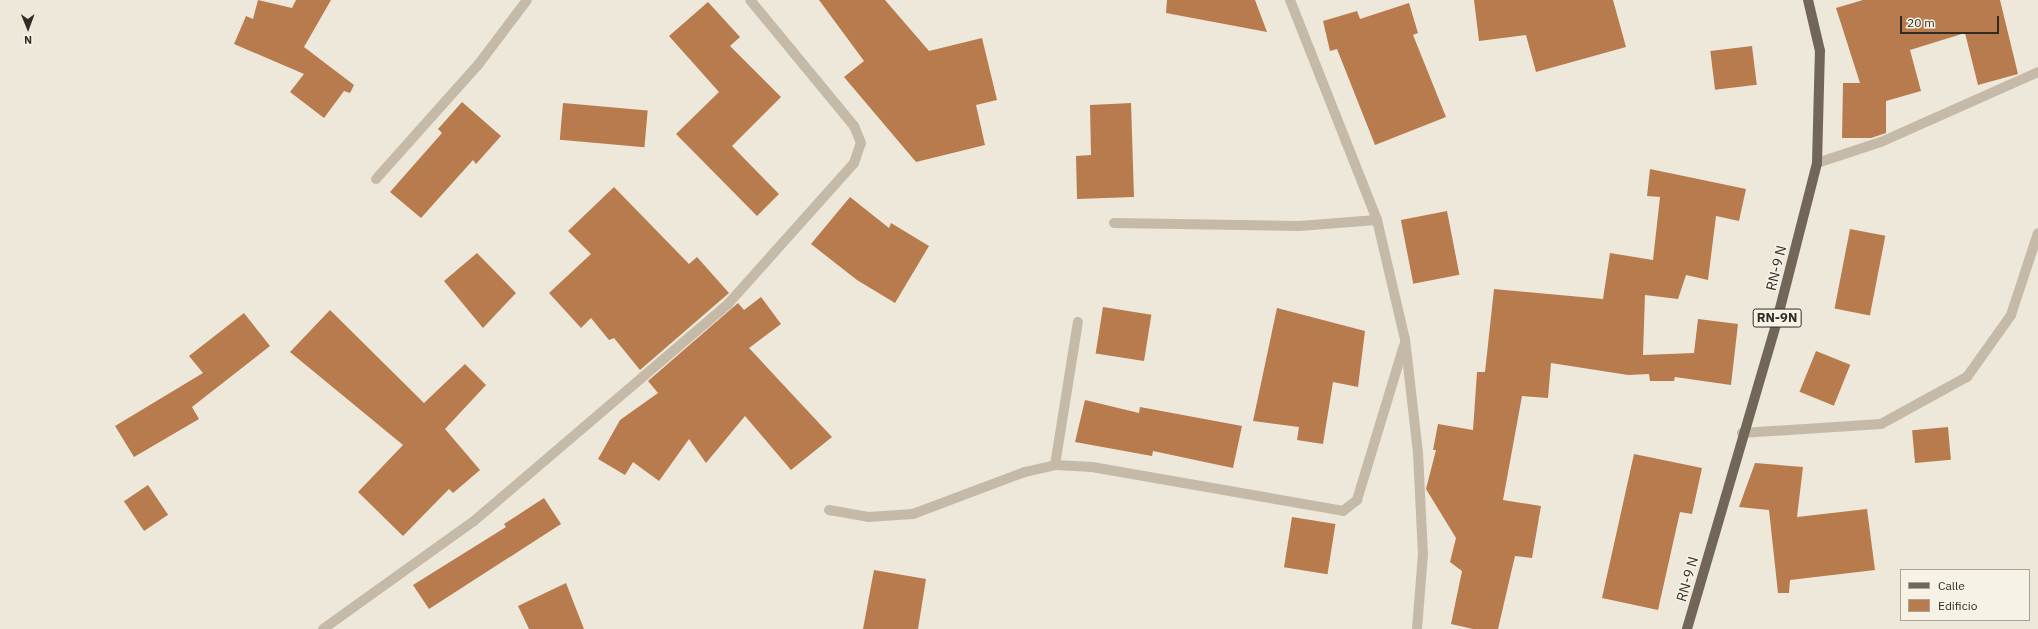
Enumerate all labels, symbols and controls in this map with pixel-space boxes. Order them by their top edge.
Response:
north arrow [8,8,48,48]
scale bar [1902,8,2001,34]
text: 20 m [1907,15,1935,30]
text: N [24,33,32,47]
street label: RN-9 N [1762,244,1790,292]
road number: RN-9N [1752,307,1802,329]
street label: RN-9 N [1673,555,1701,603]
legend [1900,569,2030,621]
text: Calle [1938,578,1965,593]
text: Edificio [1938,598,1977,613]

